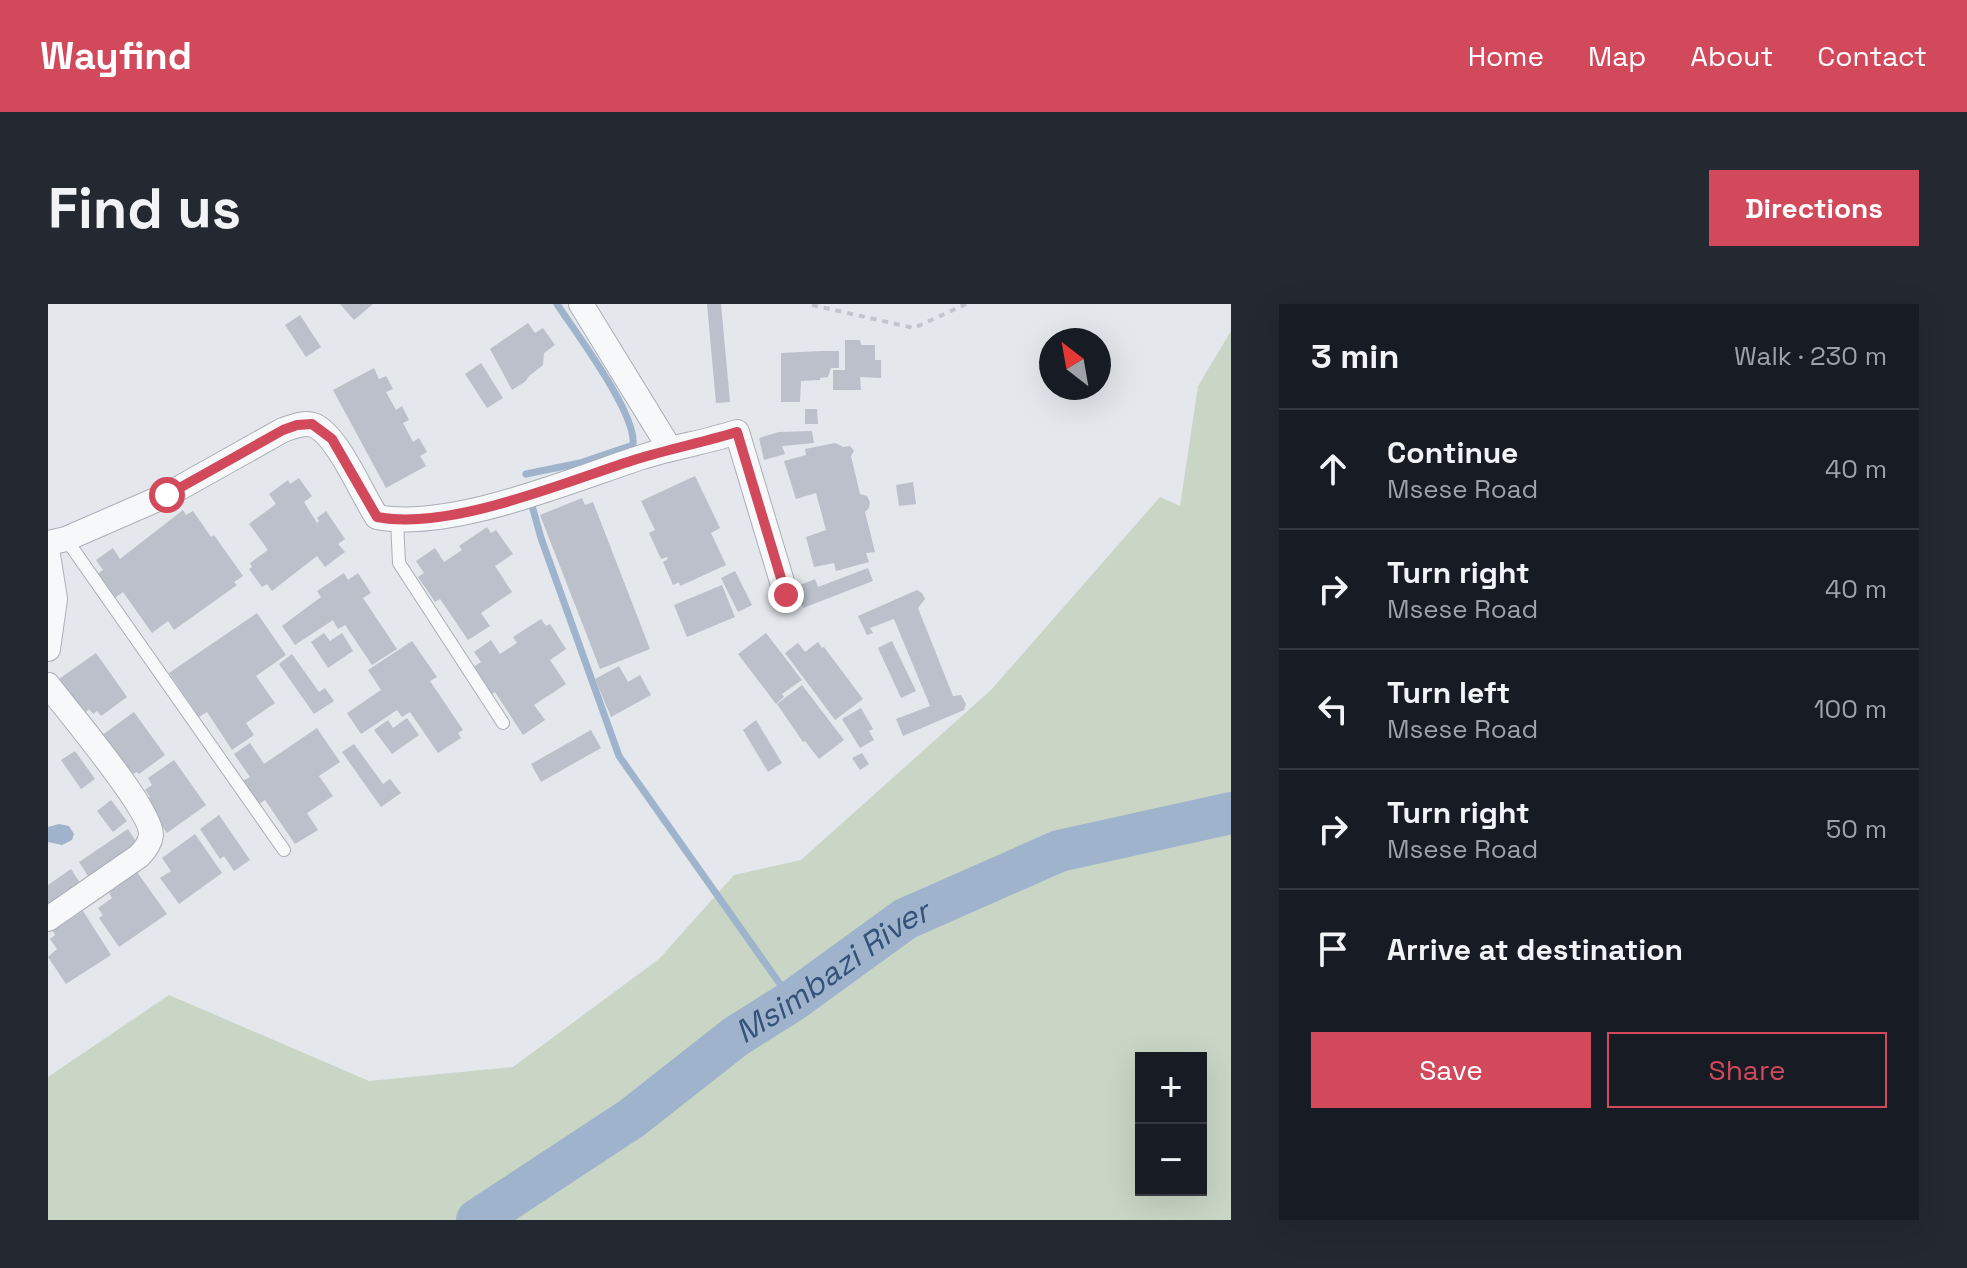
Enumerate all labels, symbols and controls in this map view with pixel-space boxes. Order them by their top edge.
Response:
text: Wayfind [40,32,192,80]
text: Home [1468,38,1544,74]
text: Map [1588,38,1646,74]
text: About [1690,38,1773,74]
text: Contact [1817,38,1927,74]
button: Directions [1709,170,1919,246]
text: Find us [48,173,241,244]
north arrow [1039,328,1111,400]
text: 3 min [1311,335,1399,378]
text: Walk · 230 m [1734,339,1887,373]
text: Continue [1387,433,1518,472]
icon: ahead [1311,447,1355,491]
text: 40 m [1825,452,1887,486]
text: Msese Road [1387,472,1538,506]
route start [149,477,185,513]
text: Turn right [1387,553,1530,592]
icon: right [1311,567,1355,611]
text: 40 m [1825,572,1887,606]
route end [768,577,804,613]
text: Msese Road [1387,592,1538,626]
text: Turn left [1387,673,1510,712]
icon: left [1311,687,1355,731]
text: 100 m [1814,692,1887,726]
text: Msese Road [1387,712,1538,746]
text: Turn right [1387,793,1530,832]
icon: right [1311,807,1355,851]
text: 50 m [1826,812,1887,846]
text: Msese Road [1387,832,1538,866]
water label: Msimbazi River [727,890,938,1052]
icon: arrive [1311,927,1355,971]
text: Arrive at destination [1387,930,1683,969]
button: Save [1311,1032,1591,1108]
button: Share [1607,1032,1887,1108]
map controls [1135,1052,1207,1196]
button: + [1135,1052,1207,1124]
button: − [1135,1124,1207,1196]

